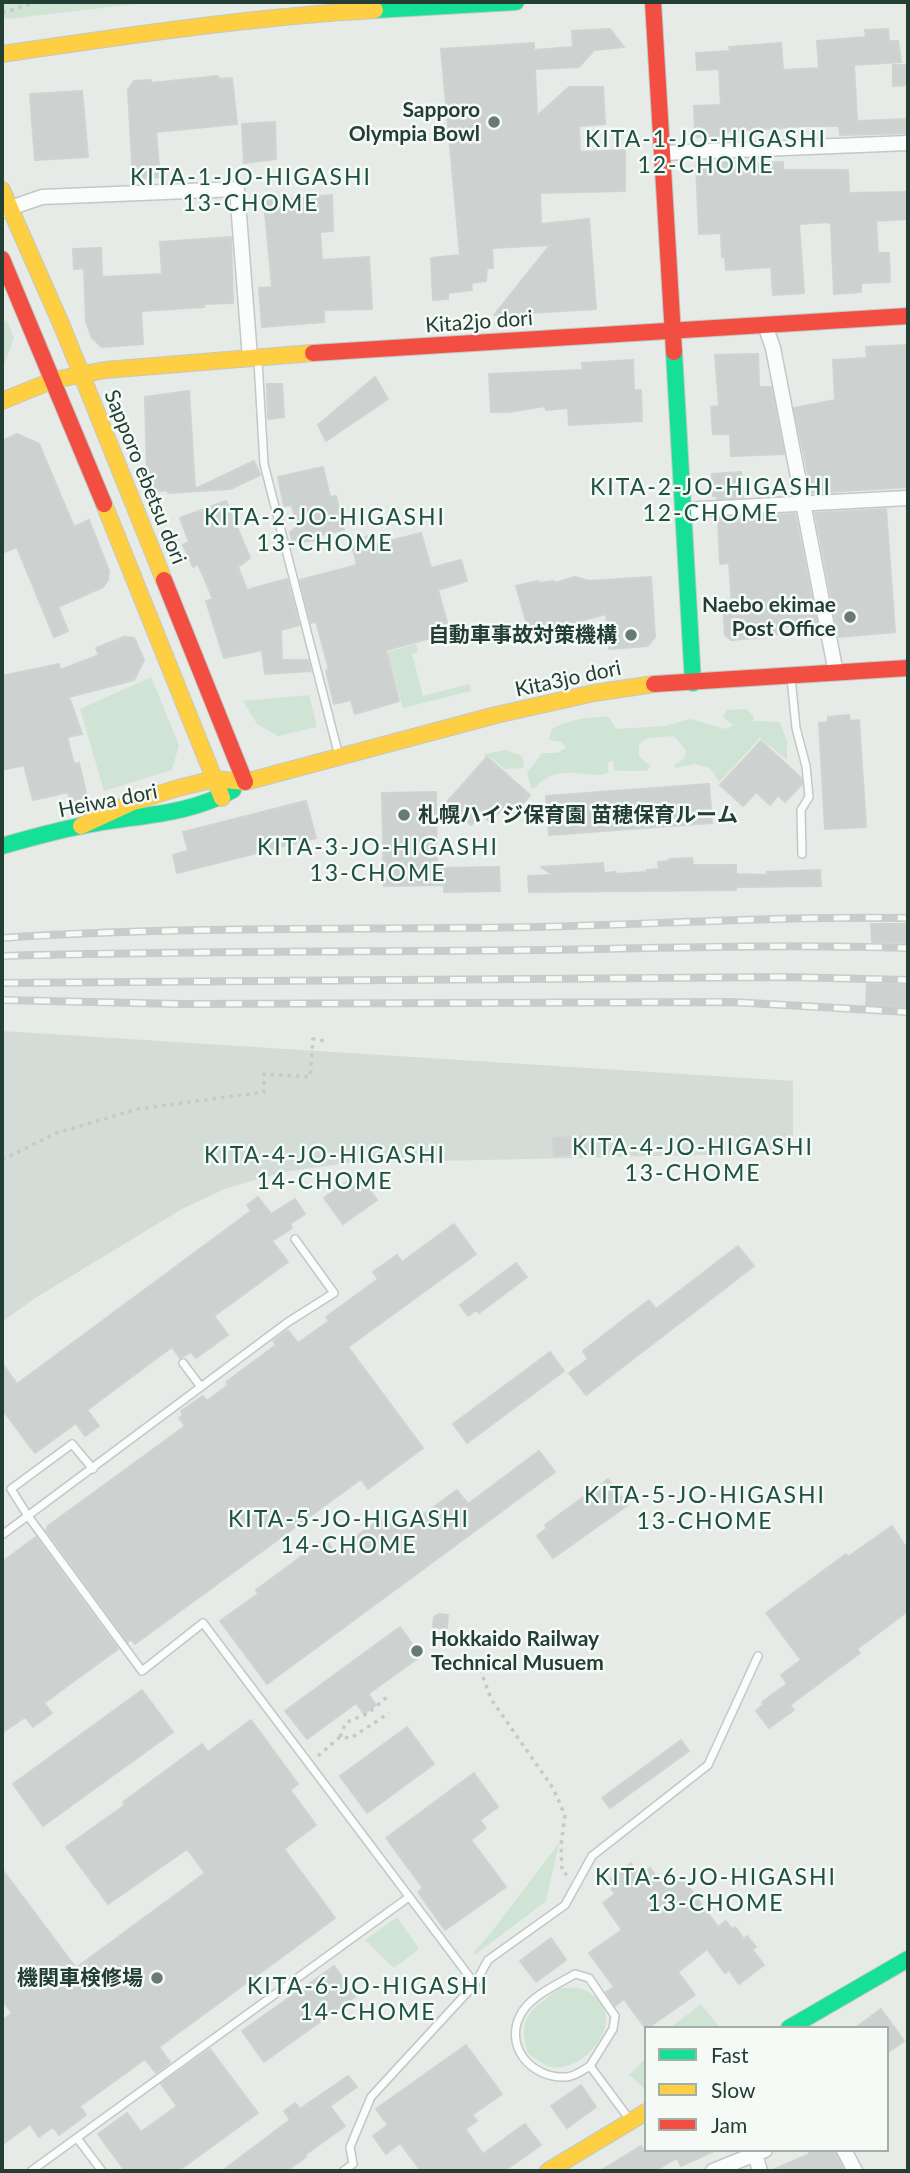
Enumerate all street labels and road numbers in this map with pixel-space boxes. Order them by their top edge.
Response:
street label: Kita2jo dori [424,306,534,338]
street label: Sapporo ebetsu dori [99,386,191,568]
street label: Kita3jo dori [513,655,623,703]
street label: Heiwa dori [56,779,160,823]

